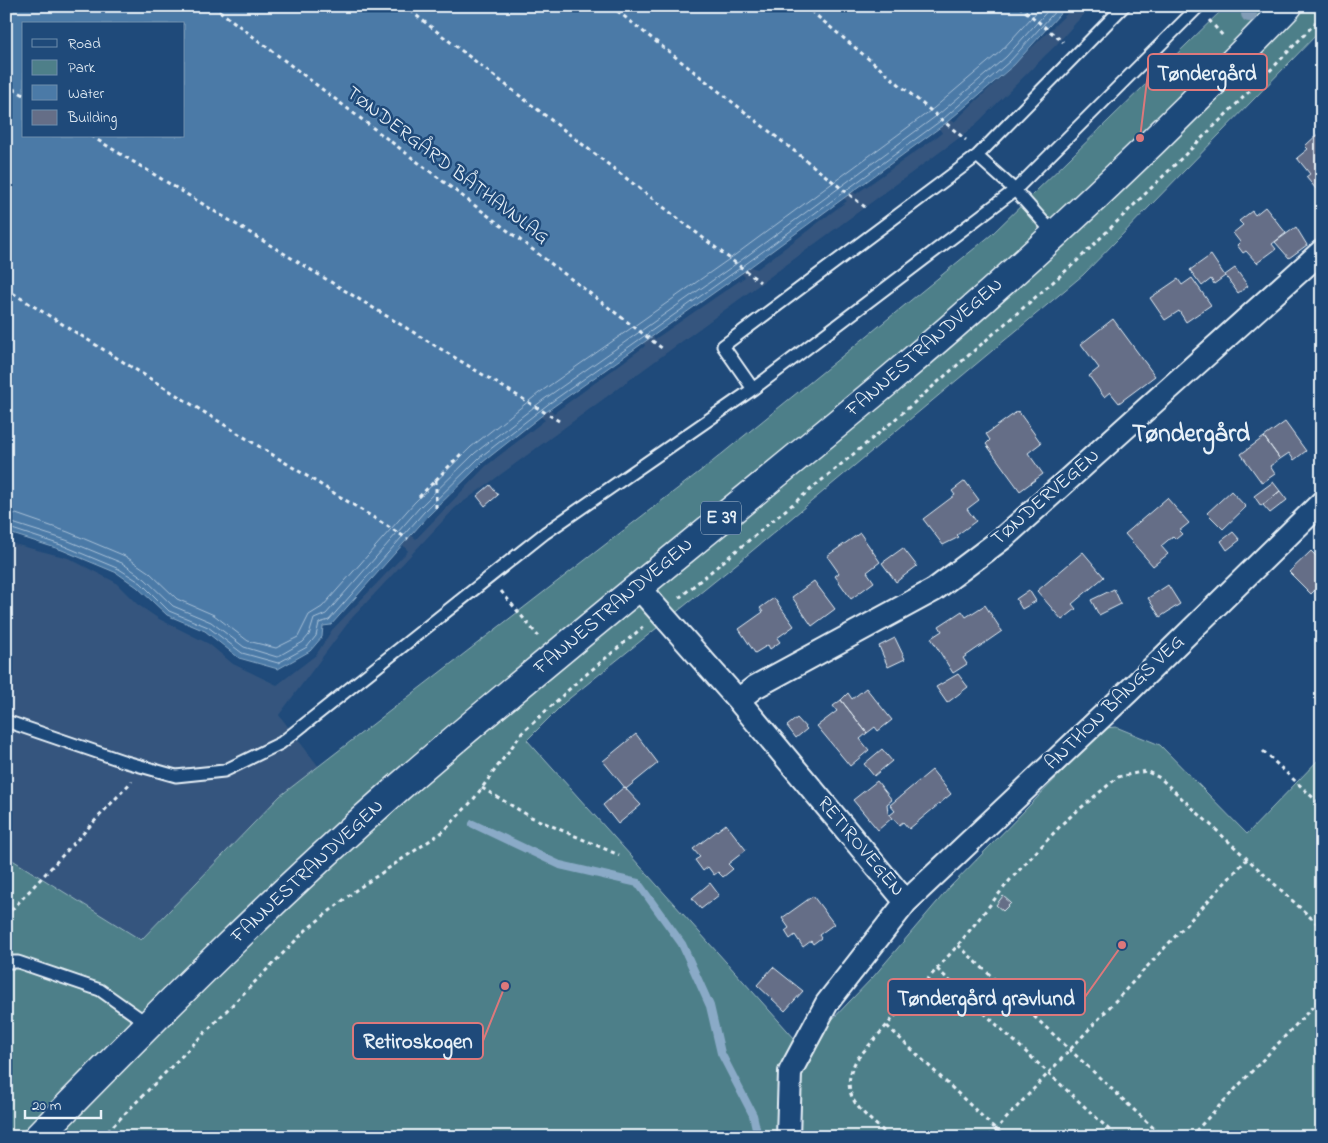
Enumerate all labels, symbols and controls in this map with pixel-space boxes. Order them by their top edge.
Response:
legend [22,22,185,138]
text: Road [68,33,101,55]
callout: Tøndergård [1148,54,1267,90]
text: Park [68,57,96,79]
text: Tøndergård [1157,60,1257,92]
street label: TØNDERGÅRD BÅTHAVNLAG [339,80,555,252]
text: Water [68,83,104,105]
text: Building [67,107,117,130]
street label: FANNESTRANDVEGEN [839,271,1010,425]
district label: Tøndergård [1132,417,1250,455]
street label: TØNDERVEGEN [985,443,1107,553]
road number: E 39 [701,502,741,534]
street label: FANNESTRANDVEGEN [527,532,700,683]
street label: ANTHON BANGS VEG [1039,629,1191,777]
street label: RETIROVEGEN [809,790,911,904]
street label: FANNESTRANDVEGEN [224,793,391,951]
callout: Tøndergård gravlund [888,979,1085,1015]
text: Tøndergård gravlund [897,985,1075,1017]
callout: Retiroskogen [353,1023,483,1059]
text: Retiroskogen [363,1028,473,1060]
scale bar [25,1088,101,1120]
text: 20 m [32,1095,62,1117]

